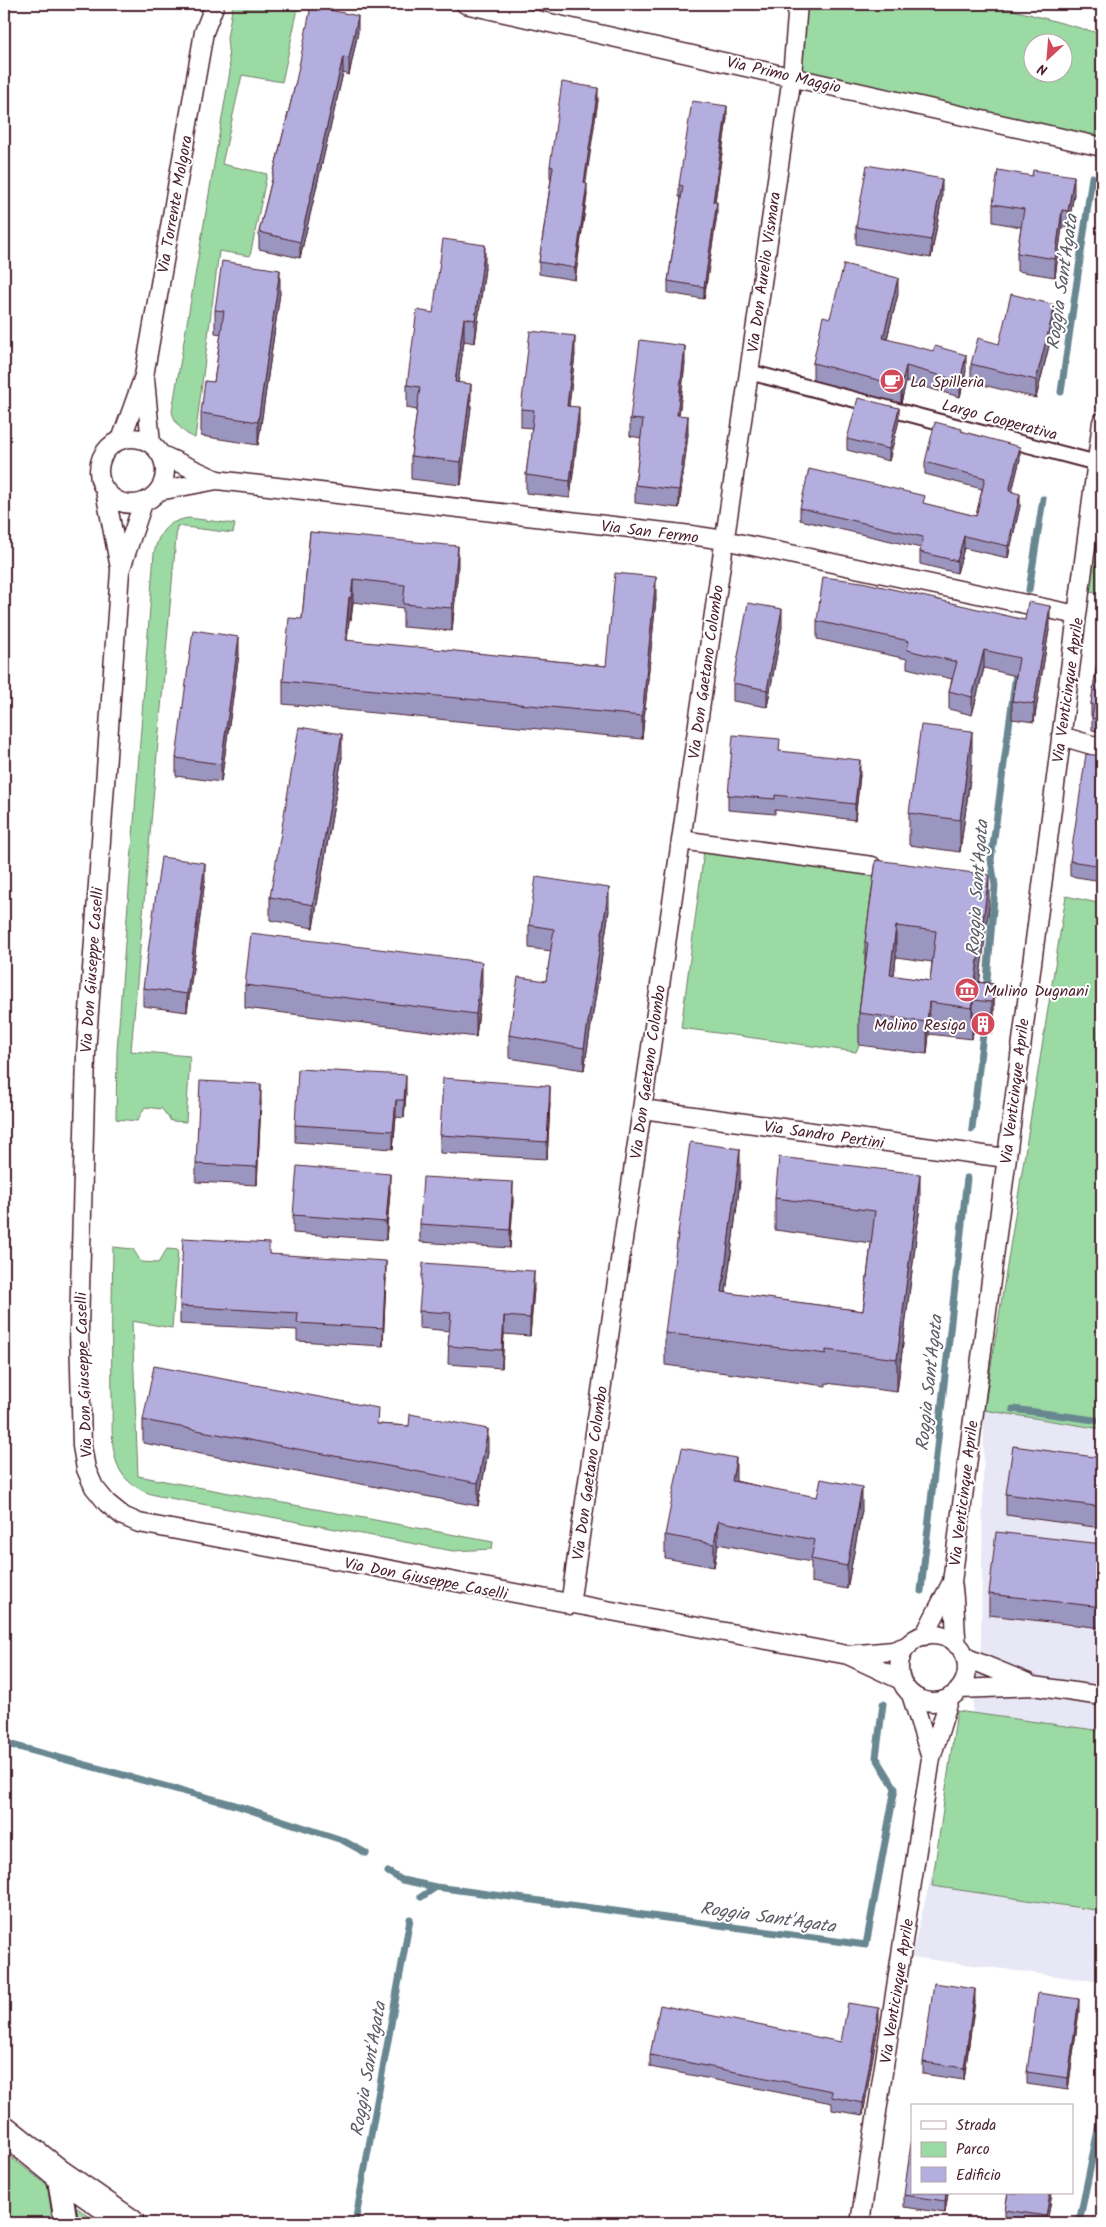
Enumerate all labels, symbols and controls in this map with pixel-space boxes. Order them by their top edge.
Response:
north arrow [1024,32,1074,82]
street label: Via Primo Maggio [724,50,843,101]
text: N [1034,57,1052,81]
street label: Via Torrente Molgora [151,133,200,275]
street label: Via Don Aurelio Vismara [741,190,788,354]
water label: Roggia Sant'Agata [1040,211,1088,352]
cafe icon: La Spilleria [879,368,905,394]
place label: La Spilleria [910,370,984,395]
street label: Largo Cooperativa [939,393,1060,448]
street label: Via San Fermo [600,514,700,551]
street label: Via Don Gaetano Colombo [682,584,731,761]
street label: Via Venticinque Aprile [1046,616,1091,764]
water label: Roggia Sant'Agata [959,818,998,957]
street label: Via Don Giuseppe Caselli [74,885,111,1054]
museum icon: Mulino Dugnani [954,977,980,1003]
place label: Mulino Dugnani [984,979,1089,1004]
street label: Via Don Gaetano Colombo [624,984,673,1161]
building icon: Molino Resiga [970,1011,996,1037]
place label: Molino Resiga [874,1013,966,1038]
street label: Via Venticinque Aprile [994,1017,1037,1165]
street label: Via Sandro Pertini [762,1115,887,1156]
street label: Via Don Giuseppe Caselli [69,1291,100,1458]
water label: Roggia Sant'Agata [909,1312,952,1452]
street label: Via Don Gaetano Colombo [566,1385,615,1562]
street label: Via Venticinque Aprile [943,1419,986,1567]
street label: Via Don Giuseppe Caselli [342,1551,511,1608]
water label: Roggia Sant'Agata [698,1895,839,1943]
street label: Via Venticinque Aprile [874,1917,921,2066]
water label: Roggia Sant'Agata [343,1998,396,2139]
legend [911,2104,1074,2194]
text: Strada [956,2114,996,2138]
text: Parco [956,2138,990,2162]
text: Edificio [956,2164,1001,2188]

